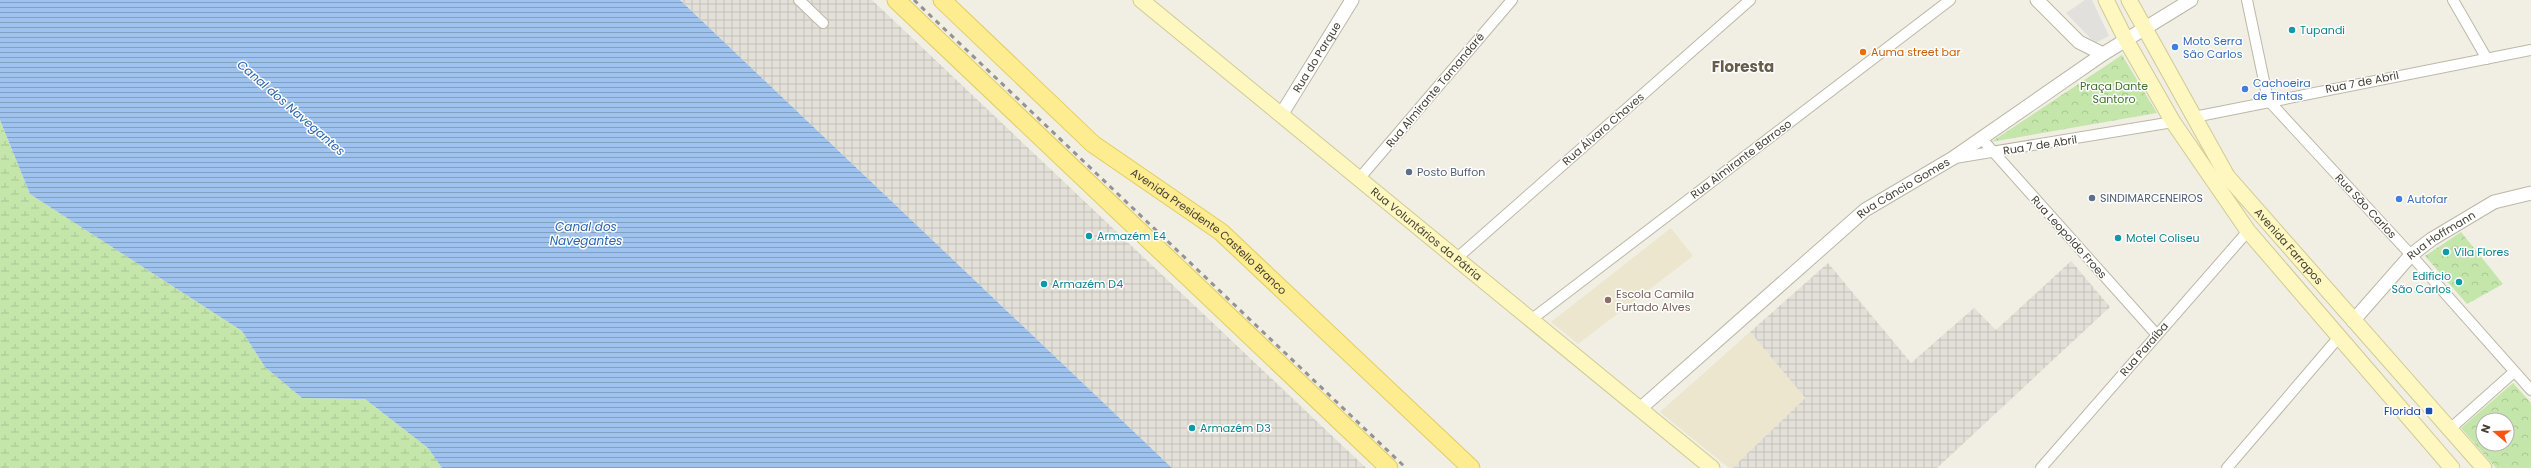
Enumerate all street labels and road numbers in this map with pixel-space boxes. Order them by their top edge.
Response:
street label: Rua do Parque [1289,18,1345,96]
street label: Rua Almirante Tamandaré [1382,29,1488,151]
street label: Rua 7 de Abril [2324,67,2400,97]
street label: Rua Álvaro Chaves [1559,89,1648,169]
street label: Rua Almirante Barroso [1687,116,1795,202]
street label: Rua 7 de Abril [2002,131,2078,159]
street label: Rua Câncio Gomes [1853,154,1953,222]
street label: Avenida Presidente Castello Branco [1128,164,1290,298]
street label: Rua São Carlos [2332,170,2400,242]
street label: Rua Voluntários da Pátria [1367,184,1485,284]
street label: Rua Leopoldo Froes [2027,192,2111,282]
street label: Avenida Farrapos [2251,205,2327,288]
street label: Rua Hoffmann [2404,207,2478,263]
street label: Rua Paraíba [2116,318,2172,380]

